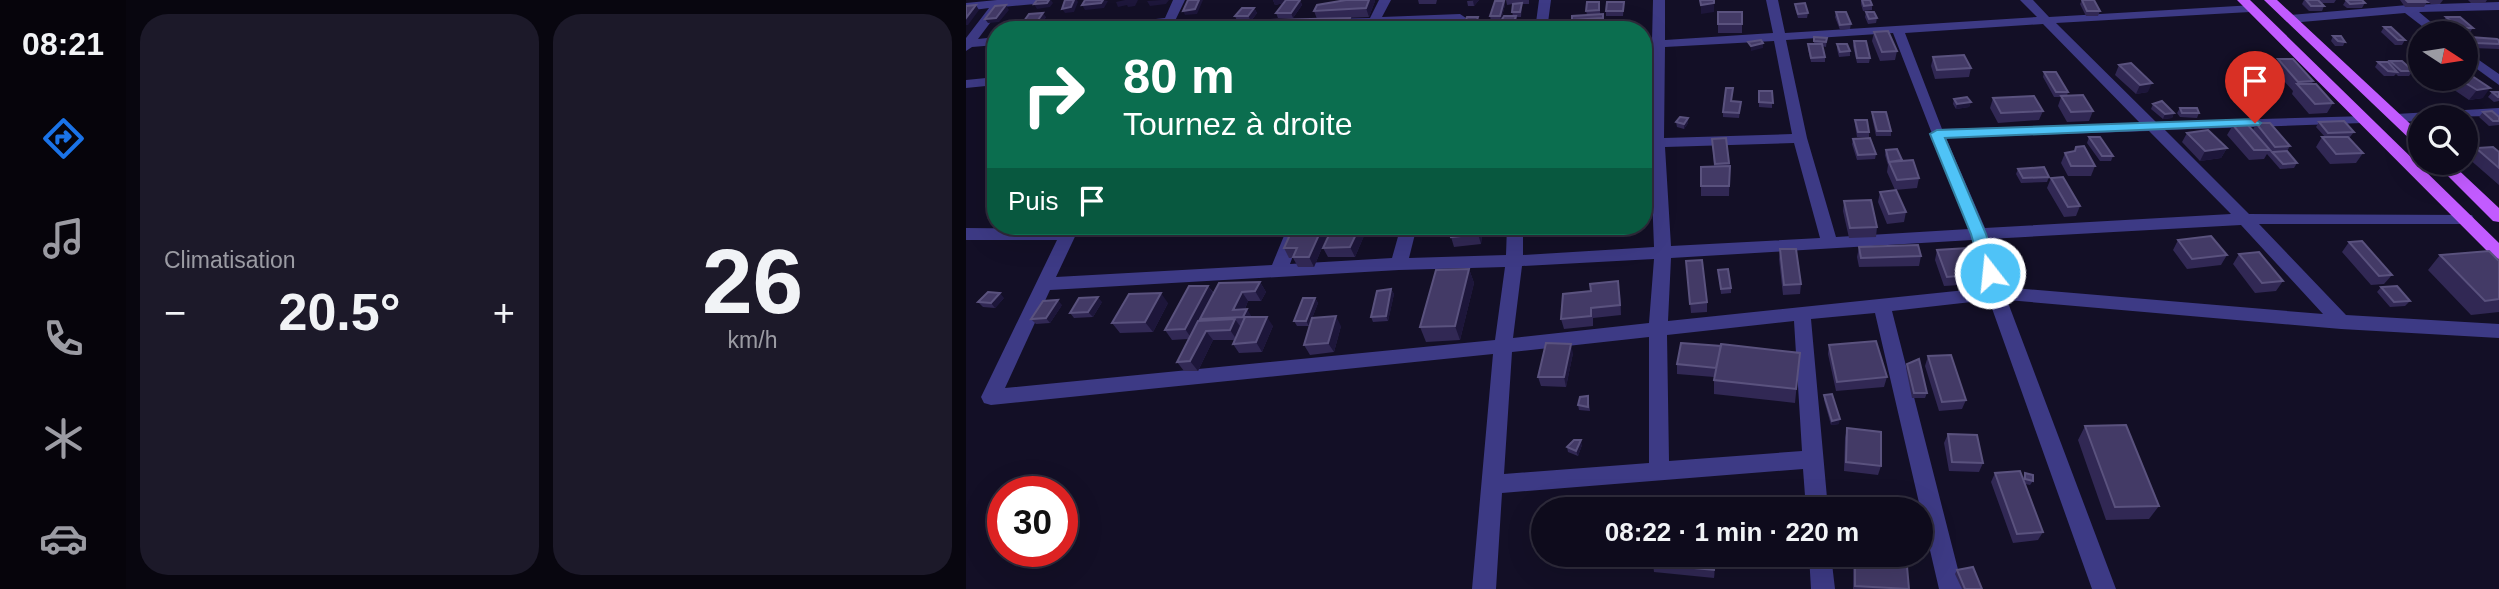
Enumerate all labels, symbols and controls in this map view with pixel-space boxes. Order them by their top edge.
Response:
north arrow [2408,21,2478,91]
map controls [2408,21,2478,175]
text: 08:21 [22,26,104,62]
icon: right [1008,49,1099,140]
text: 80 m [1123,49,1235,103]
pin [2225,51,2285,123]
icon: arrive [2236,62,2274,100]
button: search [2408,105,2478,175]
text: Tournez à droite [1123,106,1352,142]
icon: directions [39,114,88,163]
icon: arrive [1073,182,1111,220]
text: Puis [1008,186,1059,216]
icon: music [39,214,88,263]
text: 26 [702,231,803,332]
position arrow [1953,236,2027,310]
text: Climatisation [164,247,296,273]
text: 20.5° [278,283,401,341]
text: − [164,292,186,334]
text: + [493,292,515,334]
icon: phone [39,314,88,363]
text: km/h [728,327,777,353]
icon: climate [39,414,88,463]
speed limit sign: 30 [987,476,1078,567]
icon: car [39,514,88,563]
text: 08:22 · 1 min · 220 m [1605,517,1859,547]

